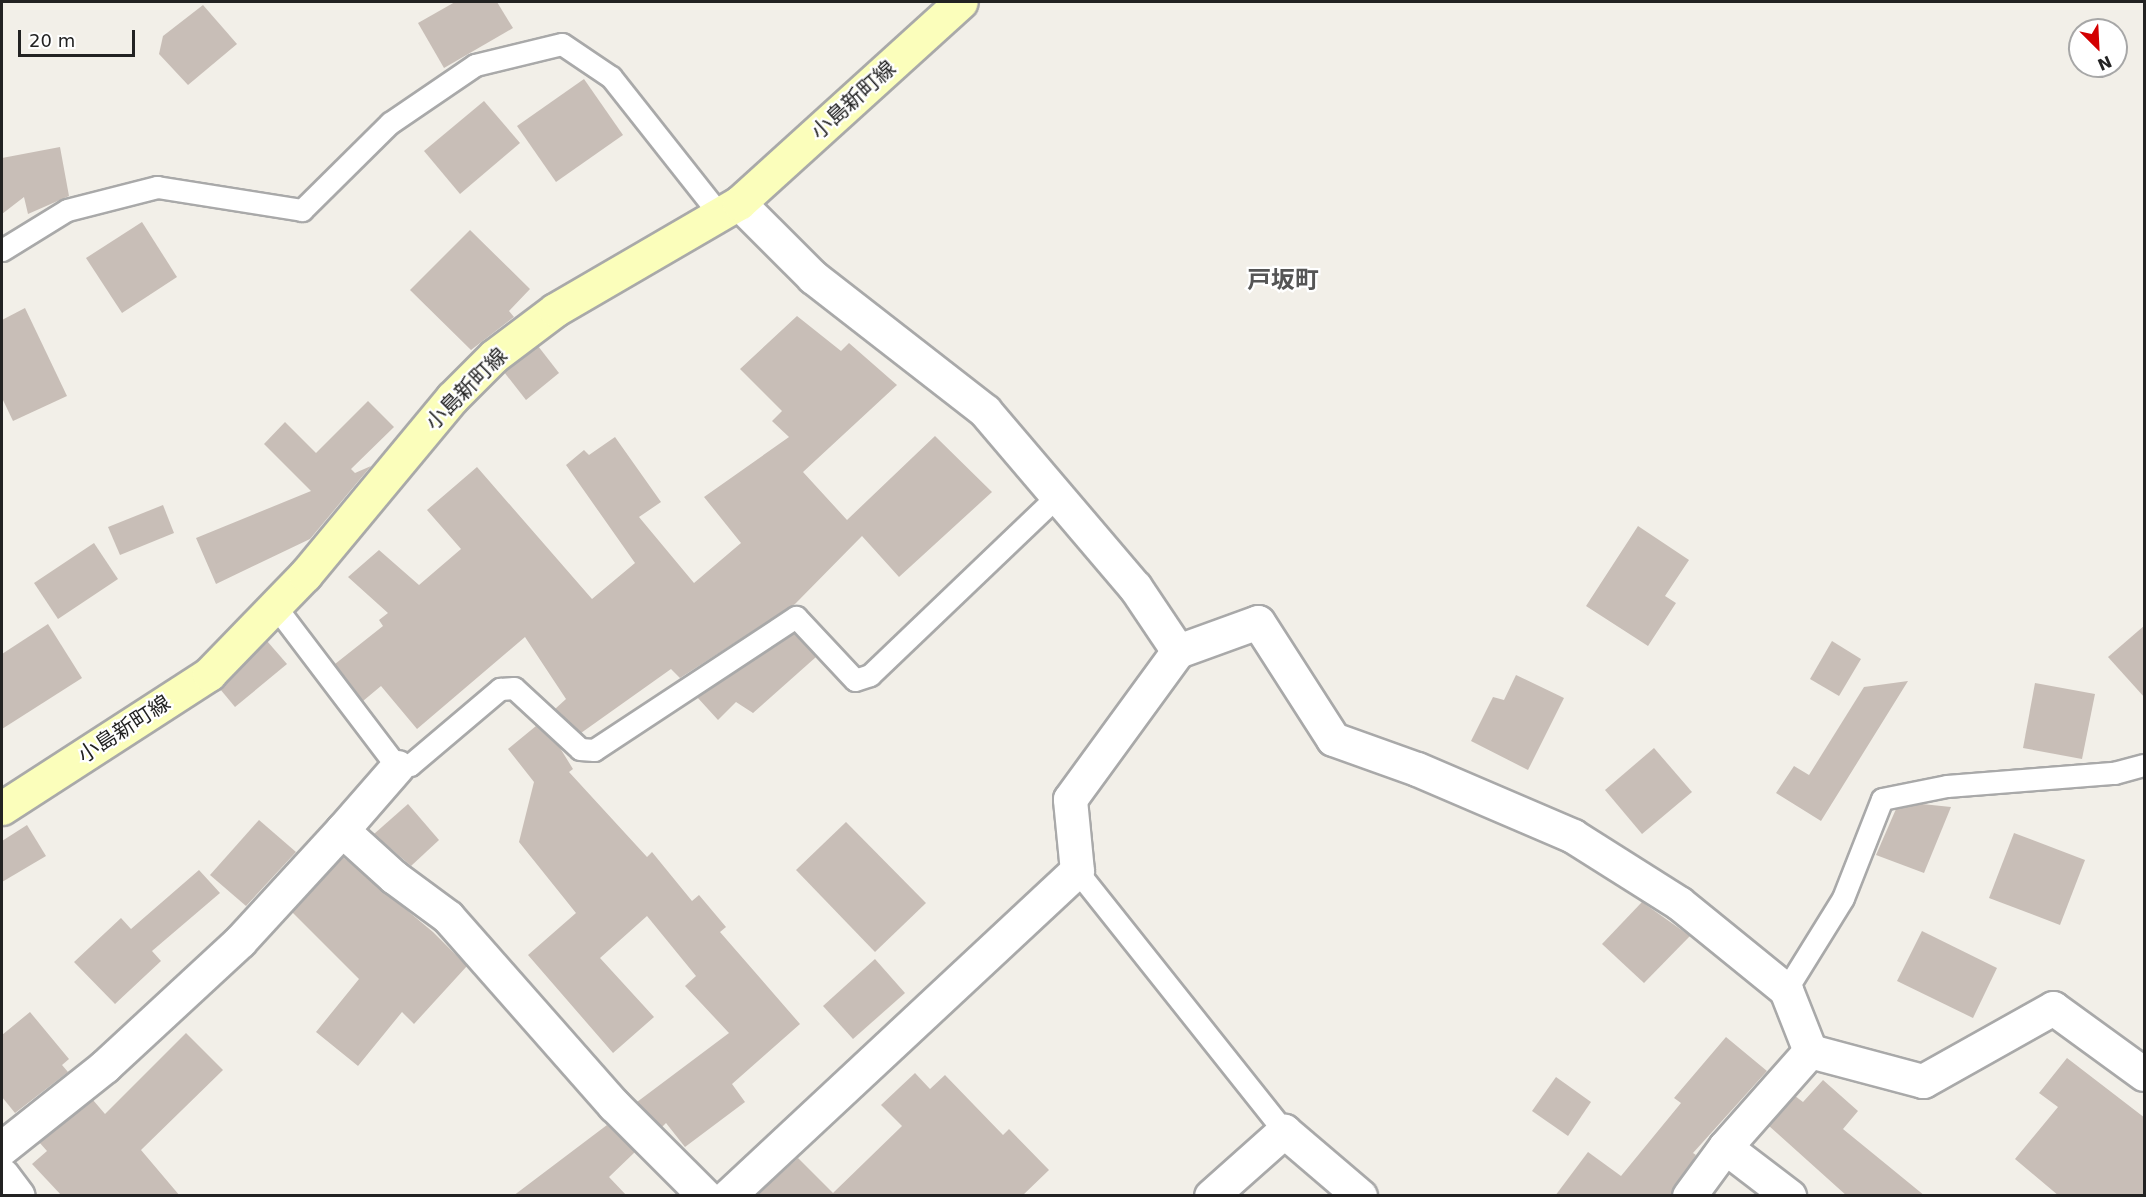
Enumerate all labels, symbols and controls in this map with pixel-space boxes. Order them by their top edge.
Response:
scale bar [21,18,138,56]
north arrow [2068,18,2128,78]
text: 20 m [29,30,75,51]
text: N [2095,52,2115,74]
street label: 小島新町線 [806,56,900,144]
district label: 戸坂町 [1247,267,1319,295]
street label: 小島新町線 [420,343,512,435]
street label: 小島新町線 [73,690,175,768]

